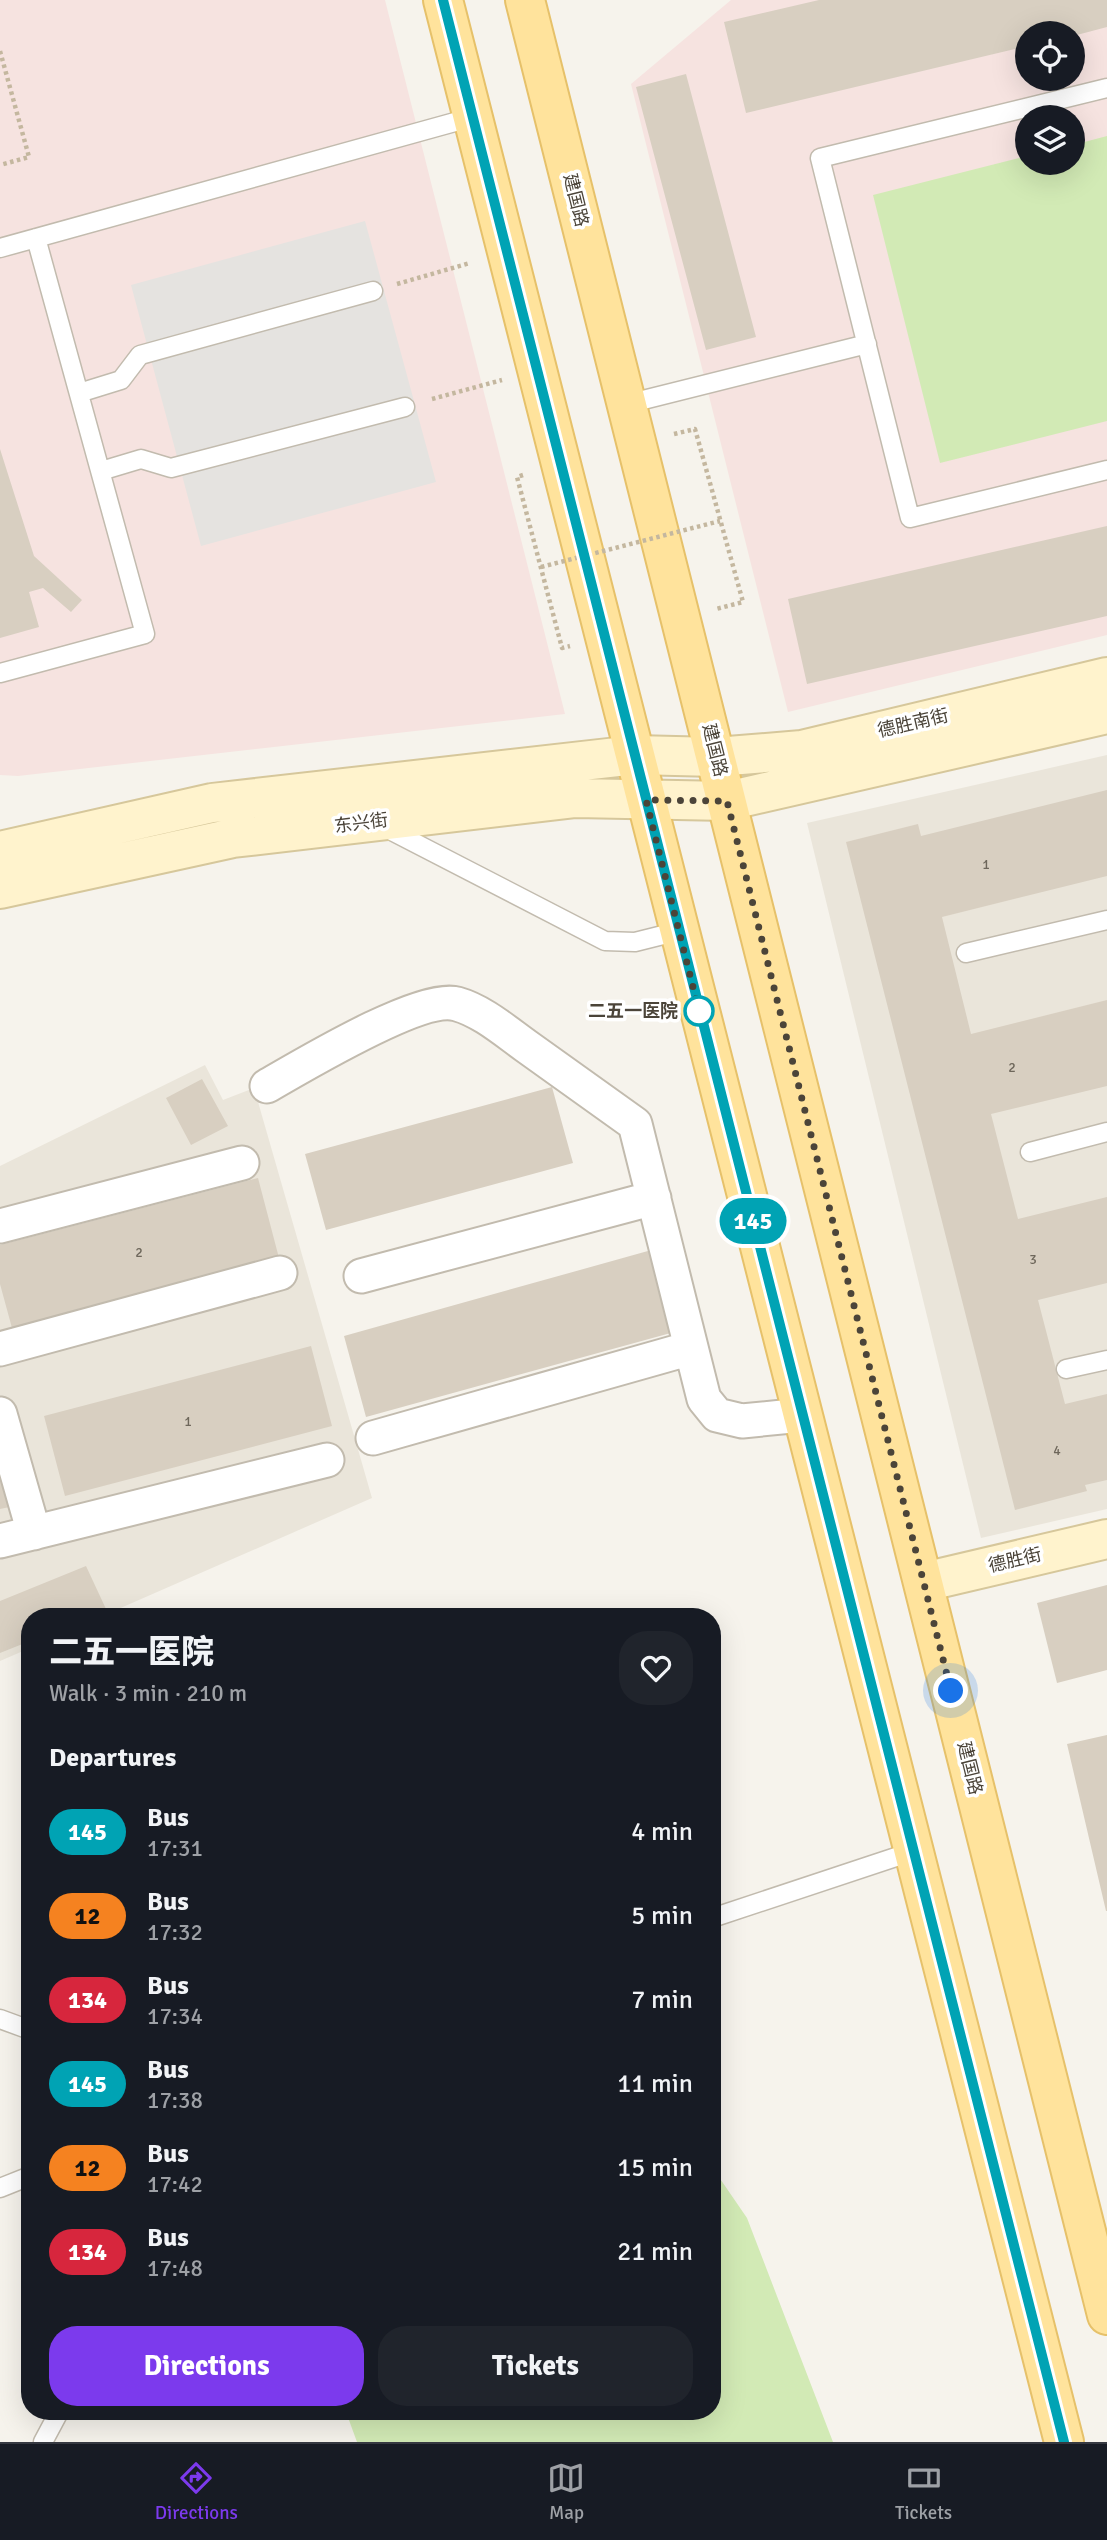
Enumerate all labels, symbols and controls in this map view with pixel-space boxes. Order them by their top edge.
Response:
map controls [1015,21,1085,175]
button: locate [1015,21,1085,91]
button: layers [1015,105,1085,175]
street label: 建国路 [559,171,593,229]
street label: 德胜南街 [875,704,951,742]
street label: 建国路 [698,721,732,779]
street label: 东兴街 [333,809,389,837]
house number: 1 [982,856,990,873]
marker: 二五一医院 [684,996,714,1026]
place label: 二五一医院 [588,1000,678,1022]
house number: 2 [1008,1059,1016,1076]
line badge: 145 [713,1198,793,1244]
text: 145 [734,1206,772,1236]
house number: 2 [135,1244,143,1261]
house number: 3 [1029,1251,1037,1268]
house number: 1 [184,1413,192,1430]
house number: 4 [1053,1442,1061,1459]
street label: 德胜街 [986,1543,1044,1577]
button: heart [619,1631,693,1705]
text: 二五一医院 [49,1632,214,1673]
your location [933,1673,968,1708]
text: Walk · 3 min · 210 m [49,1679,247,1708]
street label: 建国路 [953,1739,987,1797]
text: Departures [49,1742,176,1774]
text: Bus [147,1802,189,1834]
text: 4 min [631,1816,693,1848]
text: 145 [68,1817,107,1847]
text: 17:31 [147,1834,203,1863]
text: Bus [147,1886,189,1918]
text: 5 min [631,1900,693,1932]
text: 12 [75,1901,100,1931]
text: 17:32 [147,1918,203,1947]
text: Bus [147,1970,189,2002]
text: 7 min [631,1984,693,2016]
text: 134 [68,1985,107,2015]
text: 17:34 [147,2002,203,2031]
text: Bus [147,2054,189,2086]
text: 11 min [617,2068,693,2100]
text: 145 [68,2069,107,2099]
text: 17:38 [147,2086,203,2115]
text: Bus [147,2138,189,2170]
text: 15 min [617,2152,693,2184]
text: 12 [75,2153,100,2183]
text: 17:42 [147,2170,203,2199]
text: Bus [147,2222,189,2254]
text: 21 min [617,2236,693,2268]
text: 134 [68,2237,107,2267]
text: 17:48 [147,2254,203,2283]
button: Directions [49,2326,364,2406]
button: Tickets [378,2326,693,2406]
tab: Directions [155,2459,238,2525]
tab: Map [547,2459,585,2525]
tab: Tickets [895,2459,952,2525]

